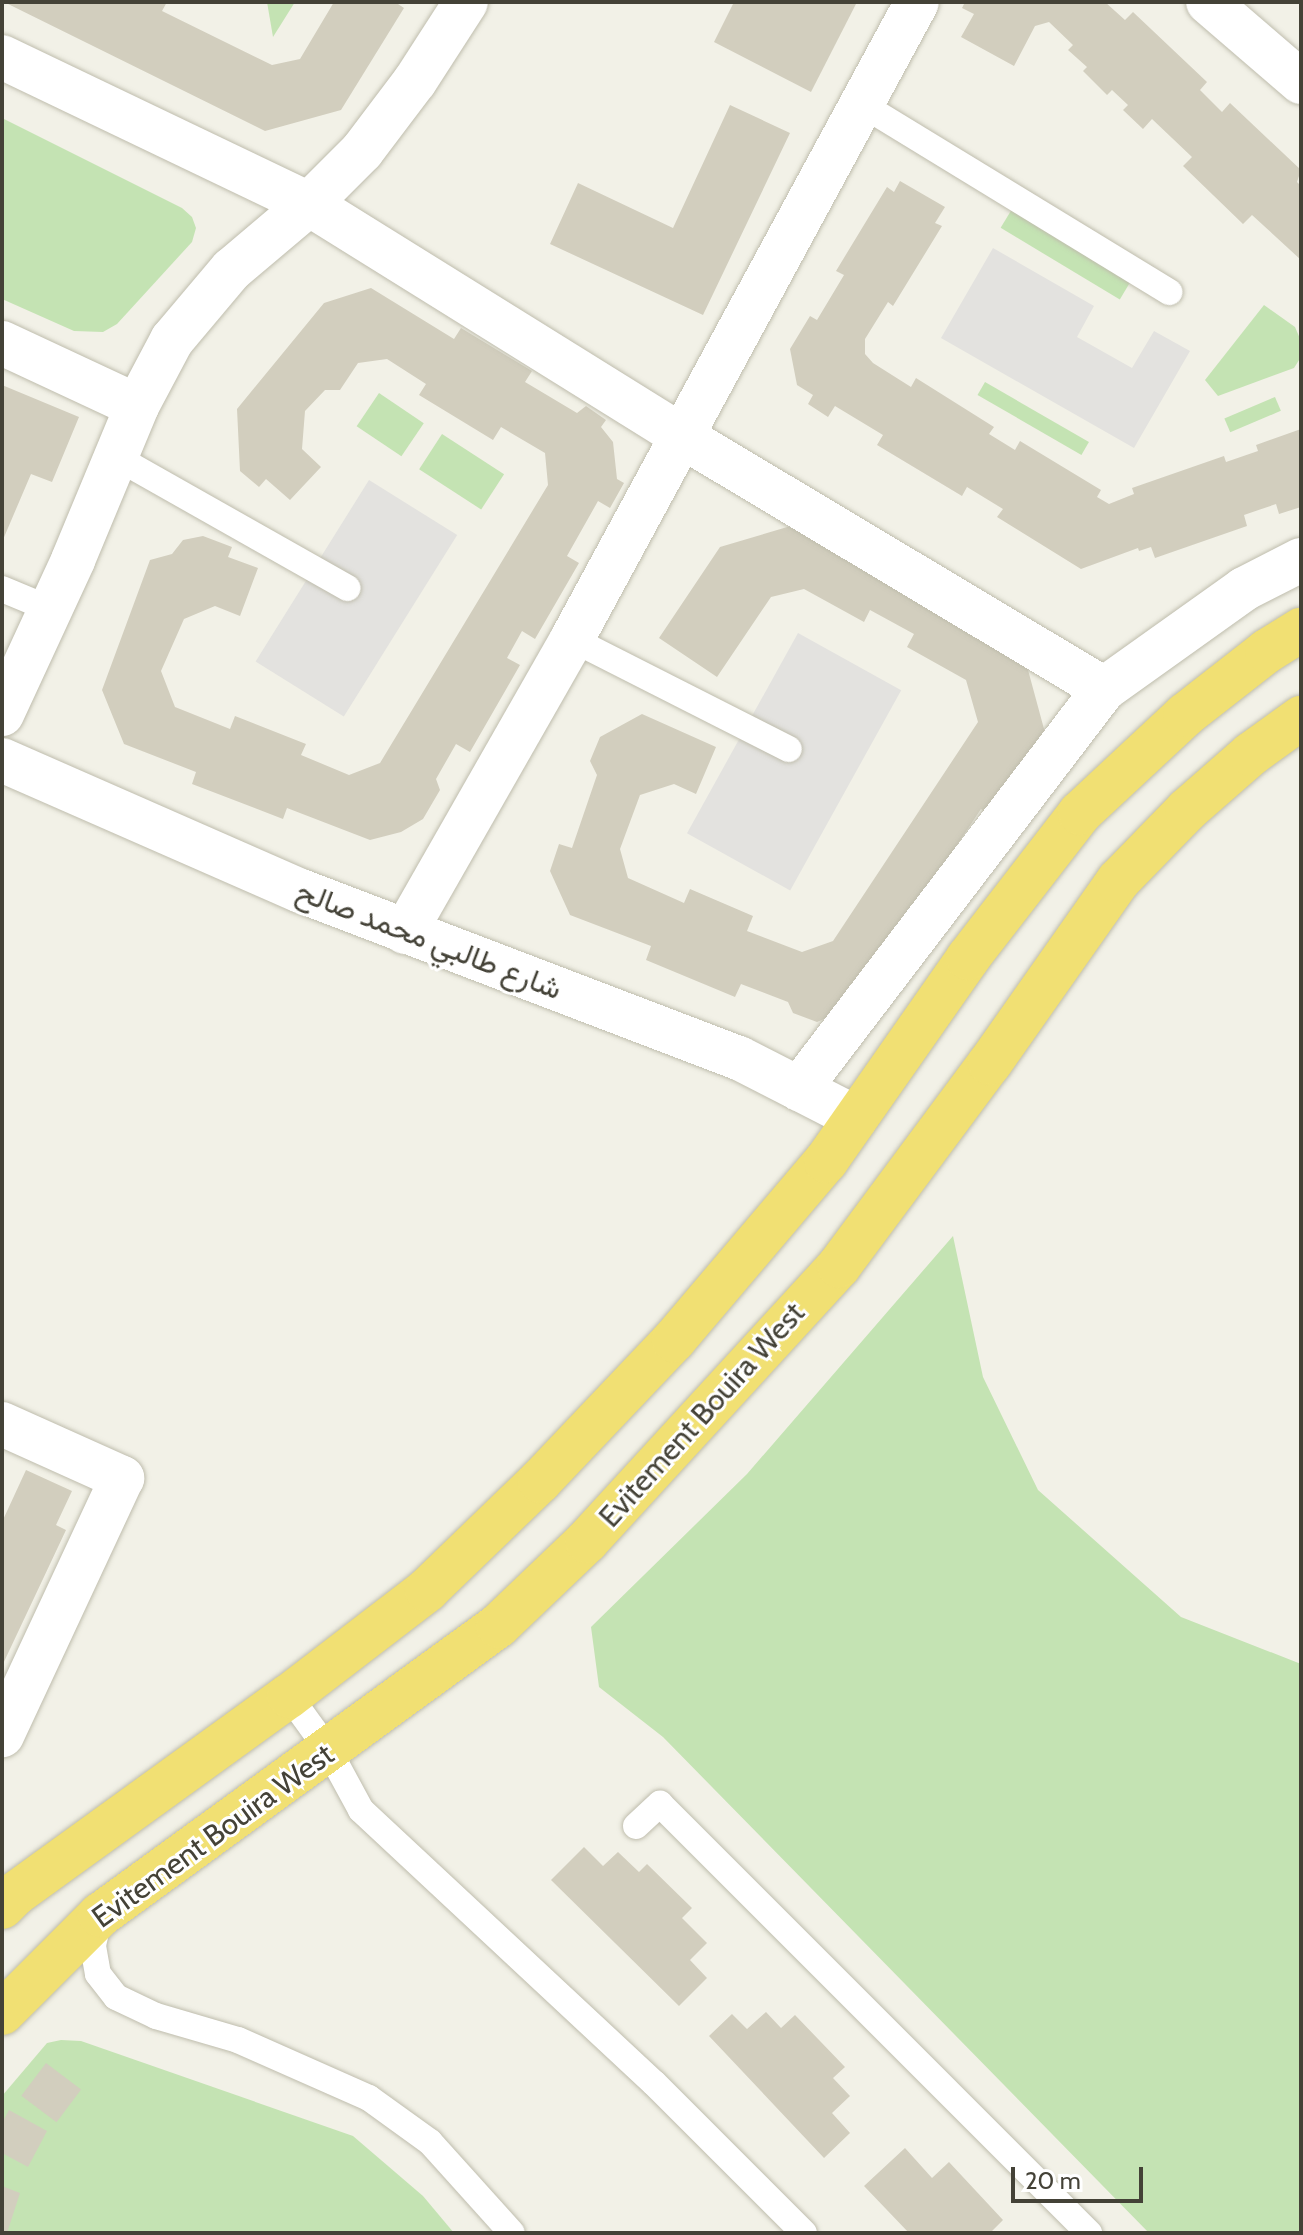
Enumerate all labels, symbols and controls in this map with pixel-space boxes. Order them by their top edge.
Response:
street label: شارع طالبي محمد صالح [291,873,567,1007]
street label: Evitement Bouira West [592,1295,812,1535]
street label: Evitement Bouira West [85,1736,341,1936]
scale bar [1015,2151,1147,2201]
text: 20 m [1025,2166,1081,2195]

